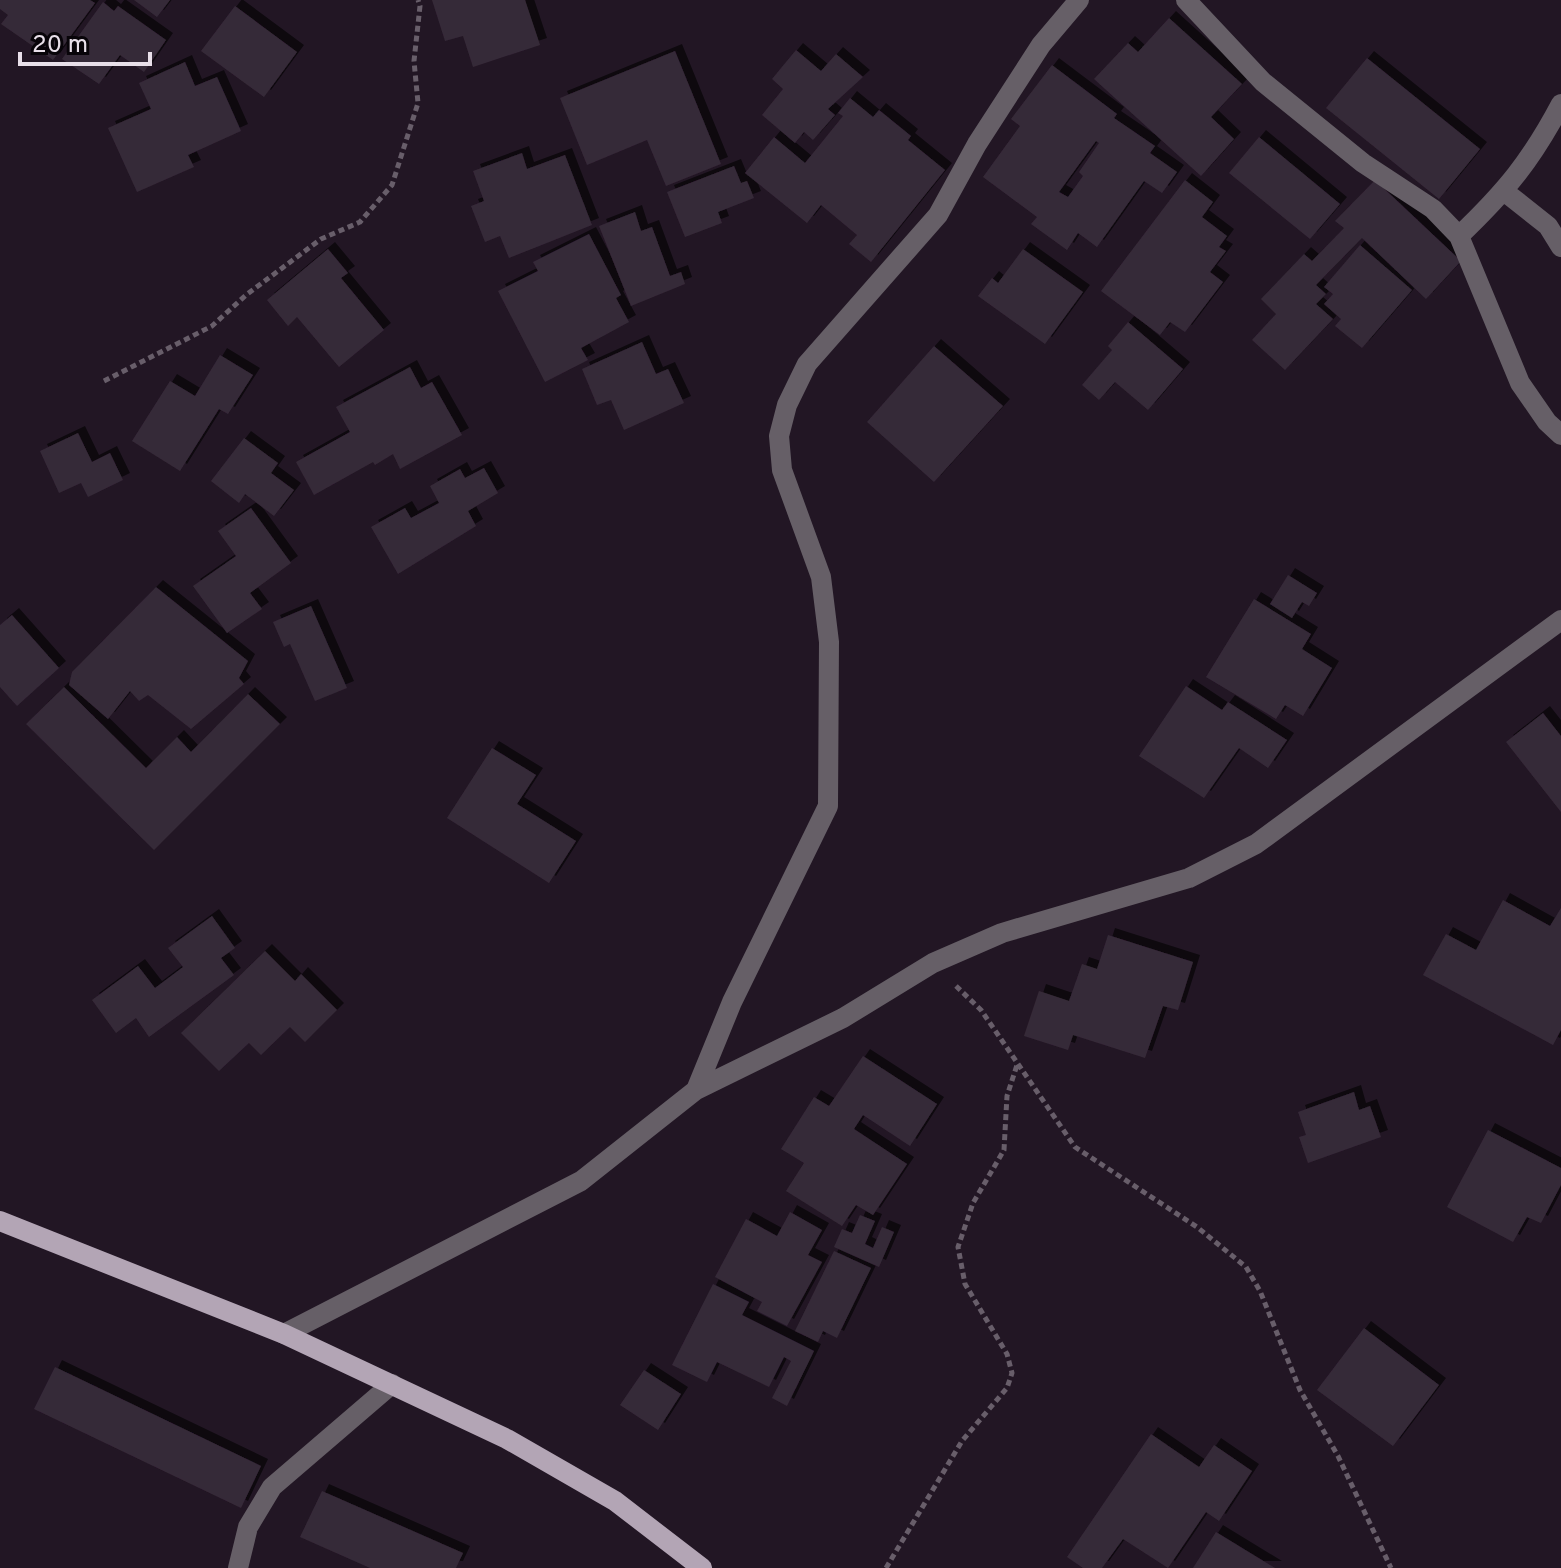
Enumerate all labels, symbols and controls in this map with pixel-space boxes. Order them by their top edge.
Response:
scale bar [20,16,150,66]
text: 20 m [32,31,88,61]

